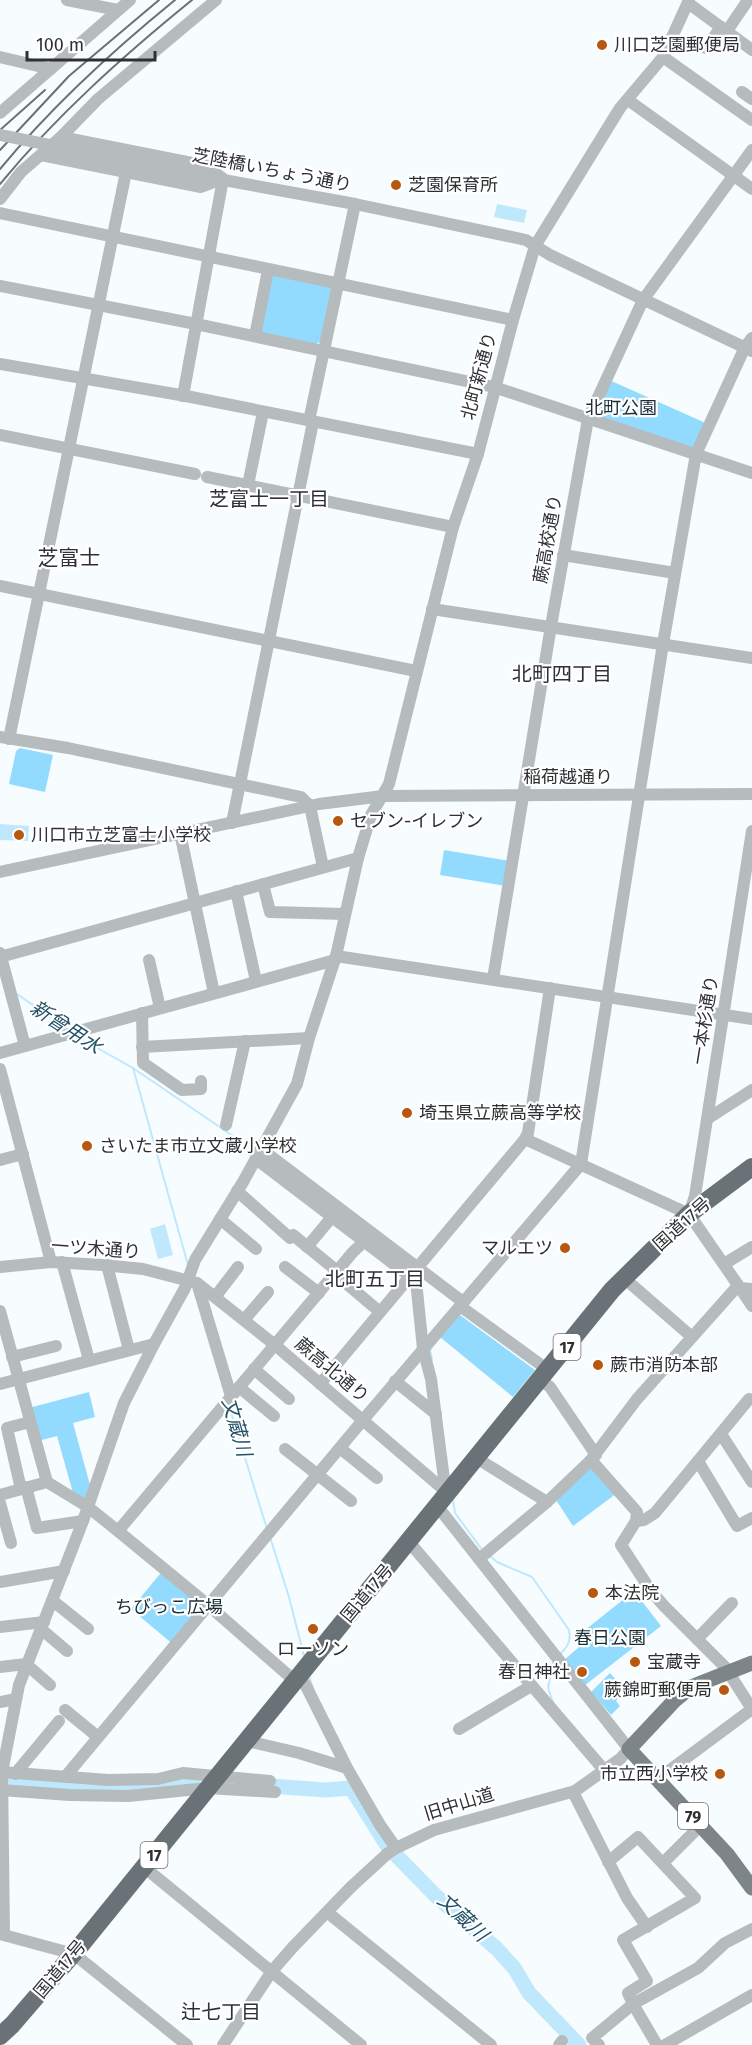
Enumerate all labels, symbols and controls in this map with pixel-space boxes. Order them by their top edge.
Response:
scale bar [27,24,154,62]
text: 100 m [36,34,84,56]
place label: 川口芝園郵便局 [614,34,740,56]
marker: 川口芝園郵便局 [595,38,609,52]
street label: 芝陸橋いちょう通り [190,144,354,196]
place label: 芝園保育所 [408,174,498,196]
marker: 芝園保育所 [389,178,403,192]
street label: 北町新通り [457,330,501,422]
park label: 北町公園 [585,397,657,419]
district label: 芝富士一丁目 [209,487,329,511]
street label: 蕨高校通り [529,493,567,585]
district label: 芝富士 [38,545,101,571]
district label: 北町四丁目 [512,662,612,686]
street label: 稲荷越通り [523,766,613,788]
place label: セブン-イレブン [350,810,483,832]
marker: セブン-イレブン [331,814,345,828]
place label: 川口市立芝富士小学校 [31,824,211,846]
marker: 川口市立芝富士小学校 [12,828,26,842]
street label: 一本杉通り [687,974,723,1066]
water label: 新曾用水 [26,995,108,1060]
place label: 埼玉県立蕨高等学校 [419,1102,581,1124]
marker: 埼玉県立蕨高等学校 [400,1106,414,1120]
place label: さいたま市立文蔵小学校 [99,1135,296,1157]
marker: さいたま市立文蔵小学校 [80,1139,94,1153]
street label: 国道17号 [649,1192,715,1256]
street label: 一ツ木通り [50,1235,142,1263]
place label: マルエツ [481,1237,553,1259]
marker: マルエツ [558,1241,572,1255]
district label: 北町五丁目 [325,1267,425,1291]
street label: 蕨高北通り [290,1333,374,1407]
road number: 17 [554,1334,580,1360]
place label: 蕨市消防本部 [610,1354,718,1376]
marker: 蕨市消防本部 [591,1358,605,1372]
water label: 文蔵川 [217,1395,257,1461]
street label: 国道17号 [336,1559,398,1627]
place label: 本法院 [605,1582,659,1604]
marker: 本法院 [586,1586,600,1600]
park label: ちびっこ広場 [115,1596,223,1618]
marker: ローソン [306,1622,320,1636]
park label: 春日公園 [574,1627,646,1649]
place label: ローソン [277,1638,349,1660]
place label: 宝蔵寺 [647,1651,701,1673]
marker: 宝蔵寺 [628,1655,642,1669]
place label: 春日神社 [498,1661,570,1683]
marker: 春日神社 [575,1665,589,1679]
place label: 蕨錦町郵便局 [604,1679,712,1701]
marker: 蕨錦町郵便局 [717,1683,731,1697]
place label: 市立西小学校 [600,1763,708,1785]
marker: 市立西小学校 [713,1767,727,1781]
street label: 旧中山道 [421,1783,497,1825]
road number: 79 [678,1803,708,1829]
road number: 17 [140,1842,168,1868]
water label: 文蔵川 [433,1888,495,1948]
street label: 国道17号 [29,1935,91,2003]
district label: 辻七丁目 [181,2000,261,2024]

